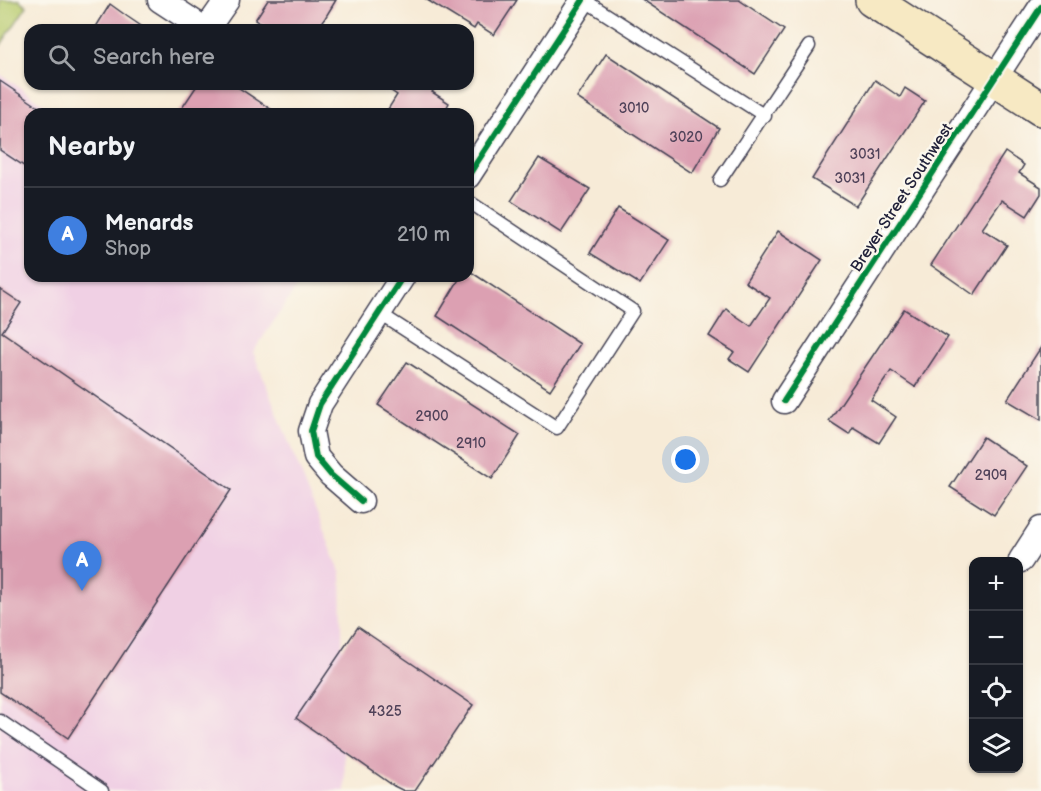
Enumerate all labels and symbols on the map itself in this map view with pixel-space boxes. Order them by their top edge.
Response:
house number: 3010 [619,100,649,117]
street label: Breyer Street Southwest [847,120,957,276]
house number: 3020 [669,129,703,146]
house number: 3031 [850,146,880,163]
house number: 3031 [835,170,865,187]
house number: 2900 [416,408,448,425]
house number: 2910 [456,435,486,452]
your location [671,445,700,474]
house number: 2909 [975,467,1007,484]
pin: A [62,542,101,591]
house number: 4325 [368,703,402,720]

